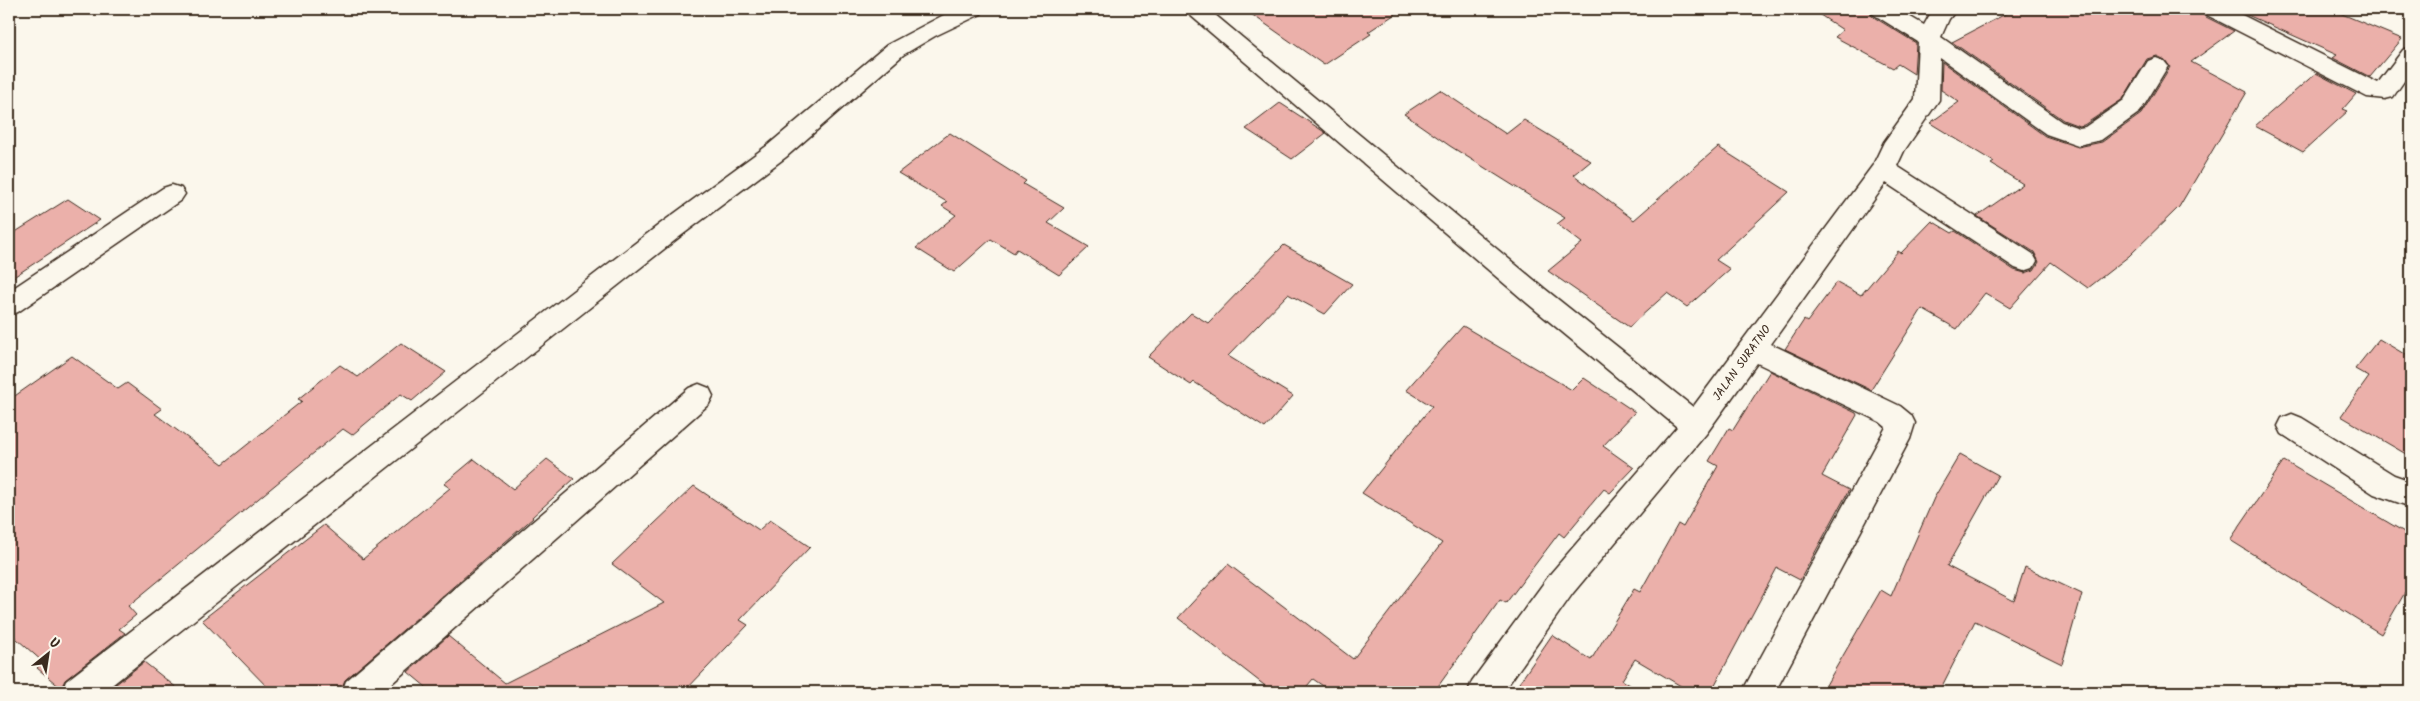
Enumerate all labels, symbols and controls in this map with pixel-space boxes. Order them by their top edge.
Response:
street label: JALAN SURATNO [1708,321,1776,405]
north arrow [22,628,72,678]
text: U [45,632,64,656]

